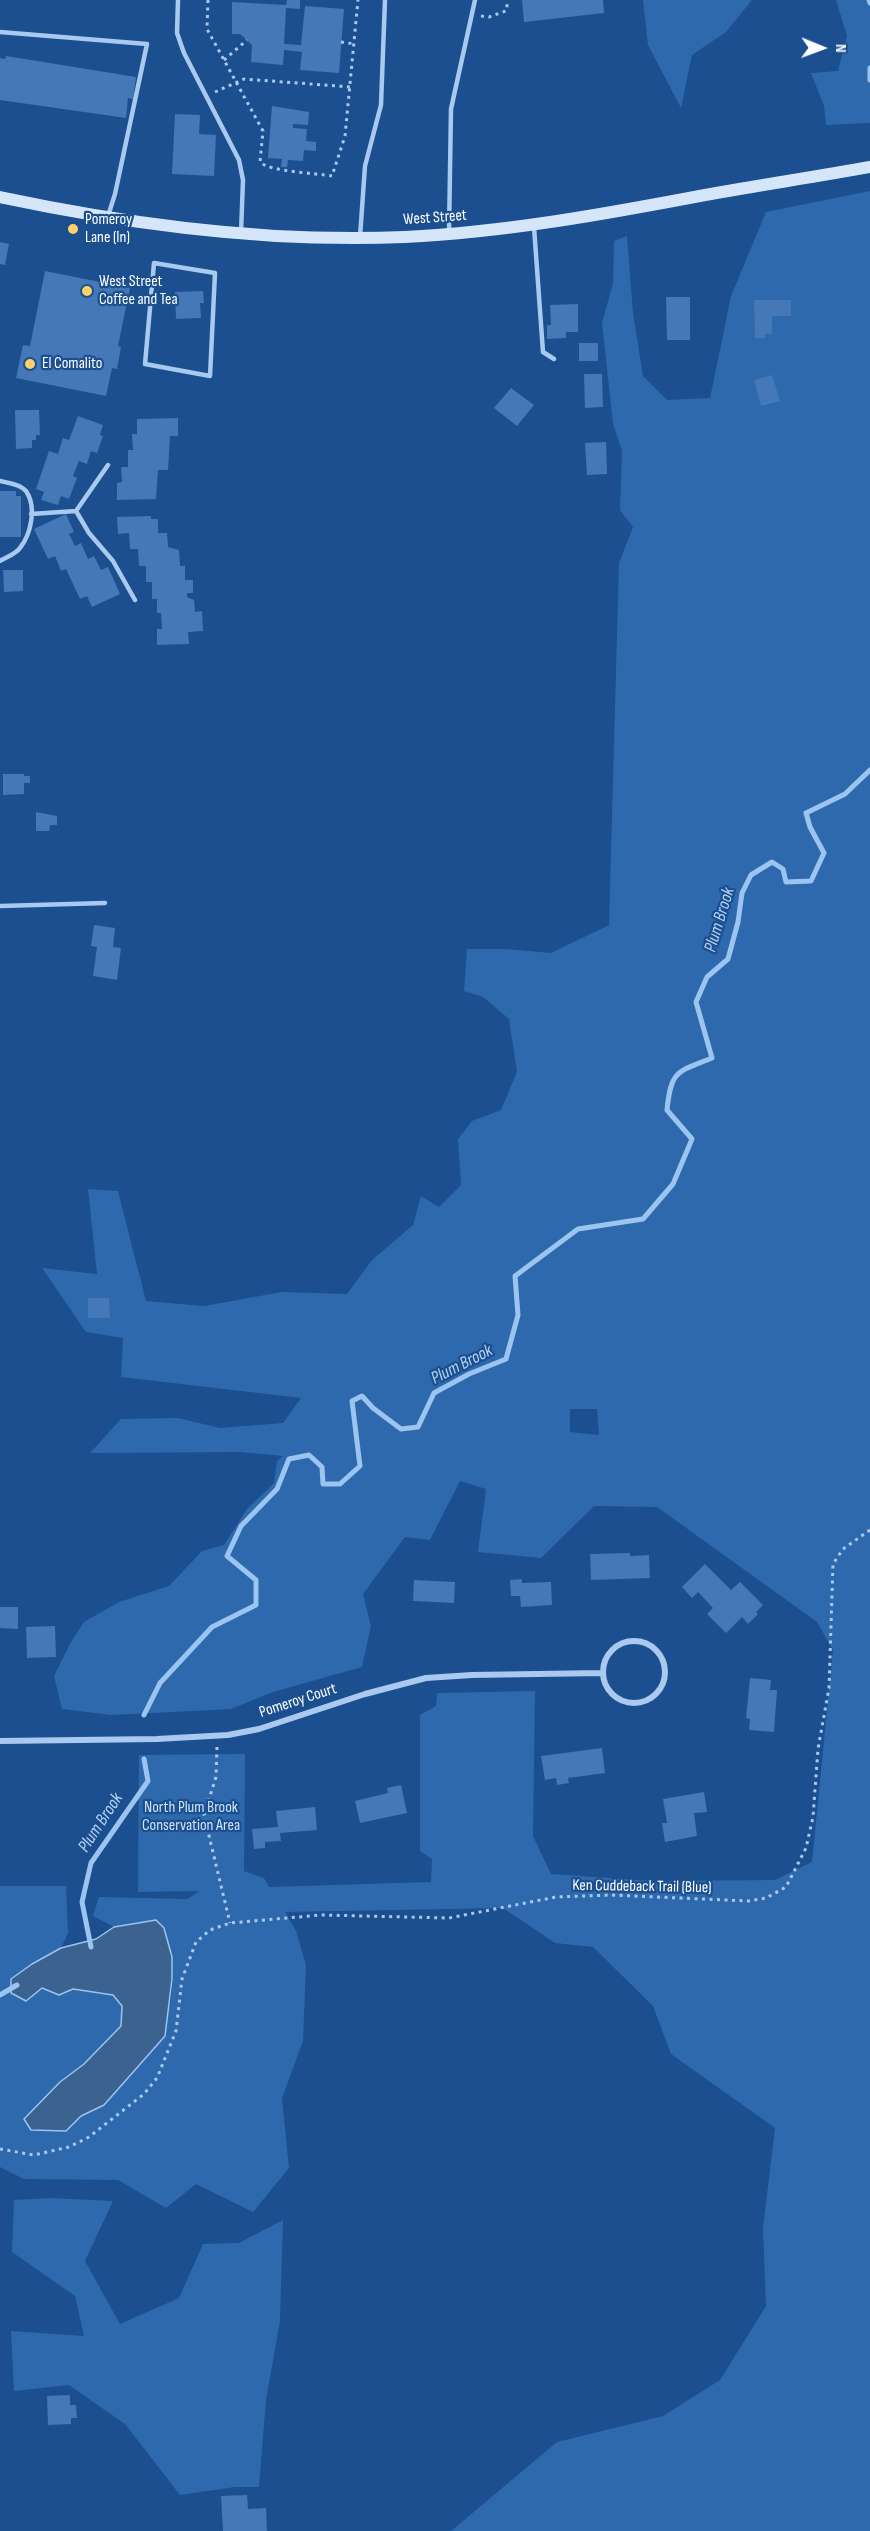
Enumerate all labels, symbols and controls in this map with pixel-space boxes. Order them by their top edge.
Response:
north arrow [792,18,852,78]
text: N [831,44,850,53]
street label: West Street [403,206,467,230]
place label: Pomeroy Lane (In) [85,210,132,248]
marker: Pomeroy Lane (In) [66,222,80,236]
place label: West Street Coffee and Tea [99,272,178,310]
marker: West Street Coffee and Tea [80,284,94,298]
place label: El Comalito [42,354,102,374]
marker: El Comalito [23,357,37,371]
water label: Plum Brook [700,885,740,955]
water label: Plum Brook [428,1340,496,1390]
street label: Pomeroy Court [257,1679,339,1723]
water label: Plum Brook [74,1789,128,1857]
park label: North Plum Brook Conservation Area [142,1798,240,1836]
street label: Ken Cuddeback Trail (Blue) [572,1876,712,1898]

